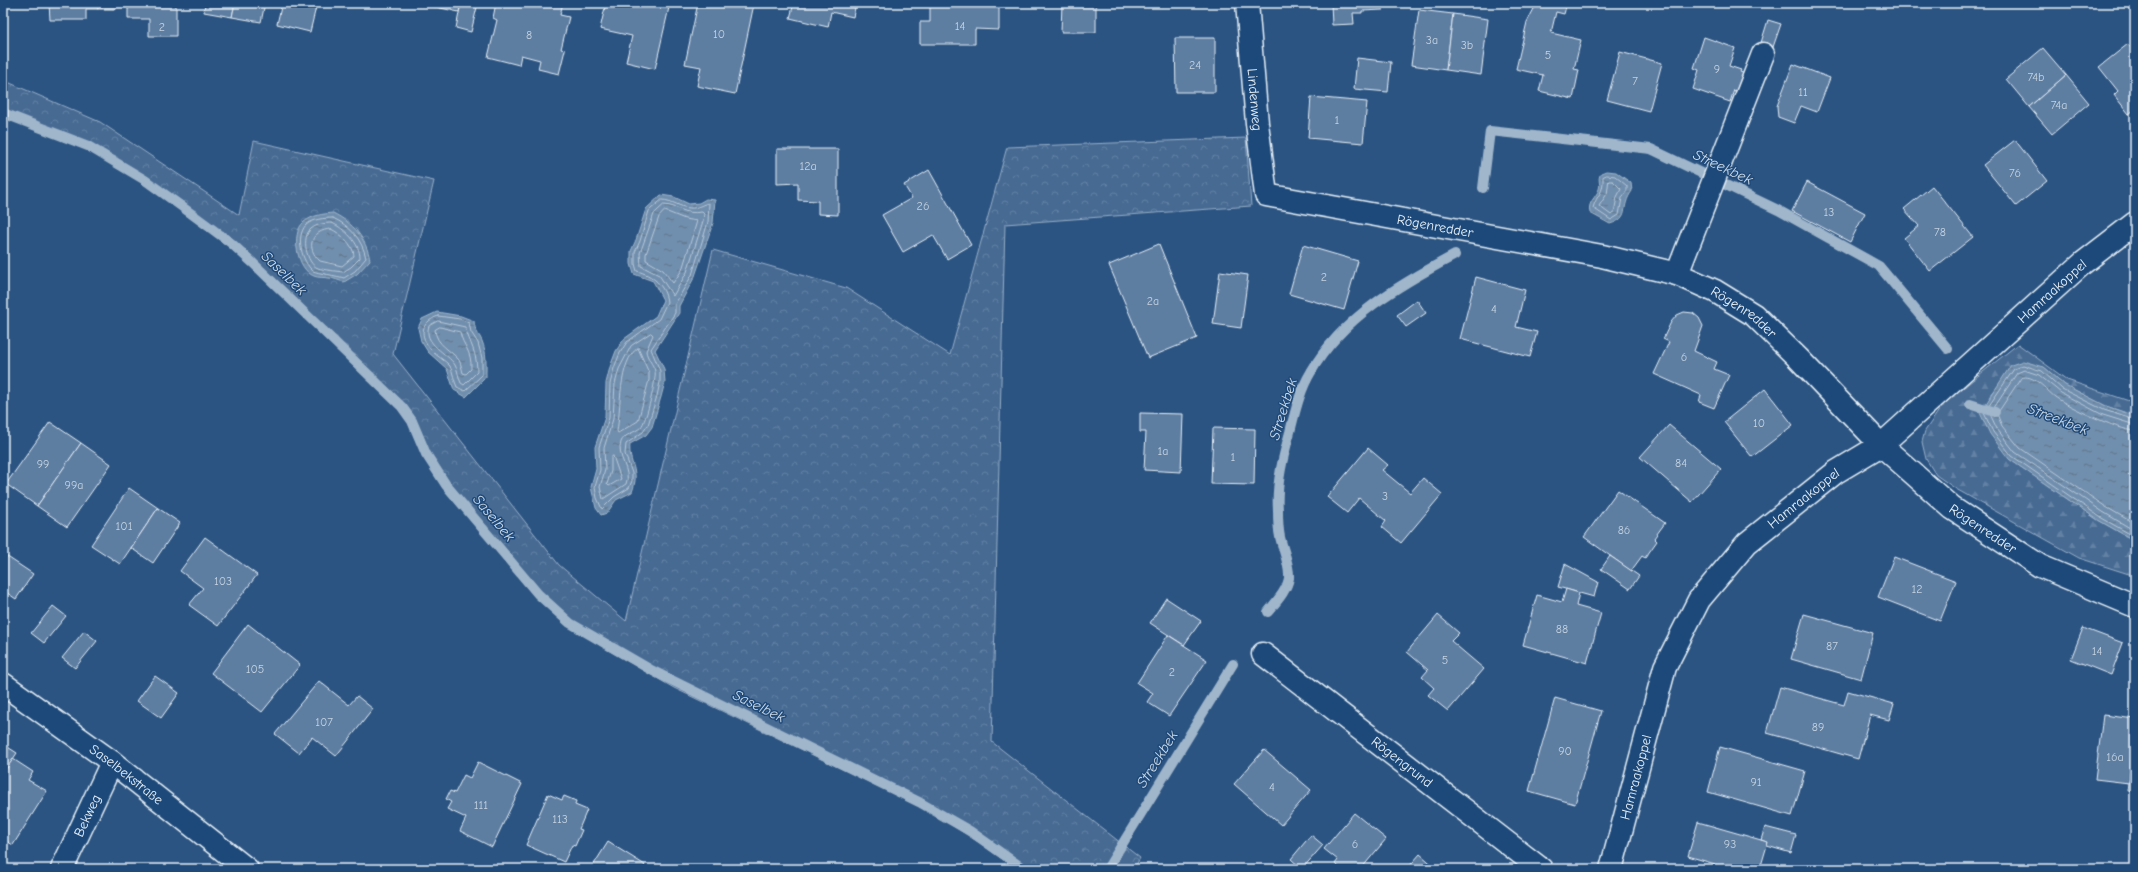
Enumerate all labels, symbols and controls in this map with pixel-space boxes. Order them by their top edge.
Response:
house number: 14 [955,19,965,33]
house number: 2 [159,20,165,34]
house number: 10 [713,27,725,41]
house number: 8 [526,28,532,42]
house number: 3a [1426,33,1438,47]
house number: 3b [1461,38,1473,52]
house number: 5 [1545,48,1551,62]
house number: 24 [1189,58,1201,72]
house number: 9 [1714,62,1720,76]
street label: Lindenweg [1244,68,1266,132]
house number: 74b [2028,70,2044,84]
house number: 7 [1632,74,1638,88]
house number: 11 [1798,85,1808,99]
house number: 74a [2051,98,2067,112]
house number: 1 [1335,113,1340,127]
water label: Streekbek [1690,145,1756,189]
house number: 12a [799,159,817,173]
house number: 76 [2009,166,2021,180]
house number: 26 [917,199,929,213]
house number: 13 [1824,205,1834,219]
street label: Rögenredder [1396,210,1475,241]
house number: 78 [1934,225,1946,239]
water label: Saselbek [258,247,311,299]
street label: Hamraakoppel [2014,255,2090,327]
house number: 2 [1321,270,1327,284]
street label: Rögenredder [1708,282,1781,341]
house number: 2a [1147,294,1159,308]
house number: 4 [1491,302,1497,316]
house number: 6 [1681,350,1687,364]
water label: Streekbek [1265,375,1301,442]
water label: Streekbek [2025,399,2092,439]
house number: 10 [1753,416,1765,430]
house number: 1a [1158,444,1168,458]
house number: 1 [1231,450,1236,464]
house number: 84 [1675,456,1687,470]
house number: 99 [37,457,49,471]
street label: Hamraakoppel [1764,464,1842,532]
house number: 99a [65,478,83,492]
house number: 3 [1382,489,1388,503]
water label: Saselbek [469,491,519,546]
street label: Rögenredder [1946,500,2021,557]
house number: 101 [116,519,133,533]
house number: 86 [1618,523,1630,537]
house number: 103 [214,574,232,588]
house number: 12 [1911,582,1923,596]
house number: 88 [1556,622,1568,636]
house number: 87 [1826,639,1838,653]
house number: 14 [2092,644,2102,658]
house number: 5 [1442,653,1448,667]
house number: 105 [246,662,264,676]
house number: 2 [1169,665,1175,679]
water label: Saselbek [730,686,789,727]
house number: 107 [315,715,333,729]
house number: 89 [1812,720,1824,734]
water label: Streekbek [1132,727,1182,791]
street label: Rögengrund [1368,733,1436,791]
street label: Hamraakoppel [1616,733,1655,822]
street label: Saselbekstraße [86,740,167,808]
house number: 90 [1558,744,1572,758]
house number: 16a [2106,750,2124,764]
house number: 91 [1750,775,1762,789]
house number: 4 [1269,780,1275,794]
street label: Bekweg [70,792,104,840]
house number: 111 [474,798,488,812]
house number: 113 [552,812,568,826]
house number: 6 [1352,837,1358,851]
house number: 93 [1724,837,1736,851]

